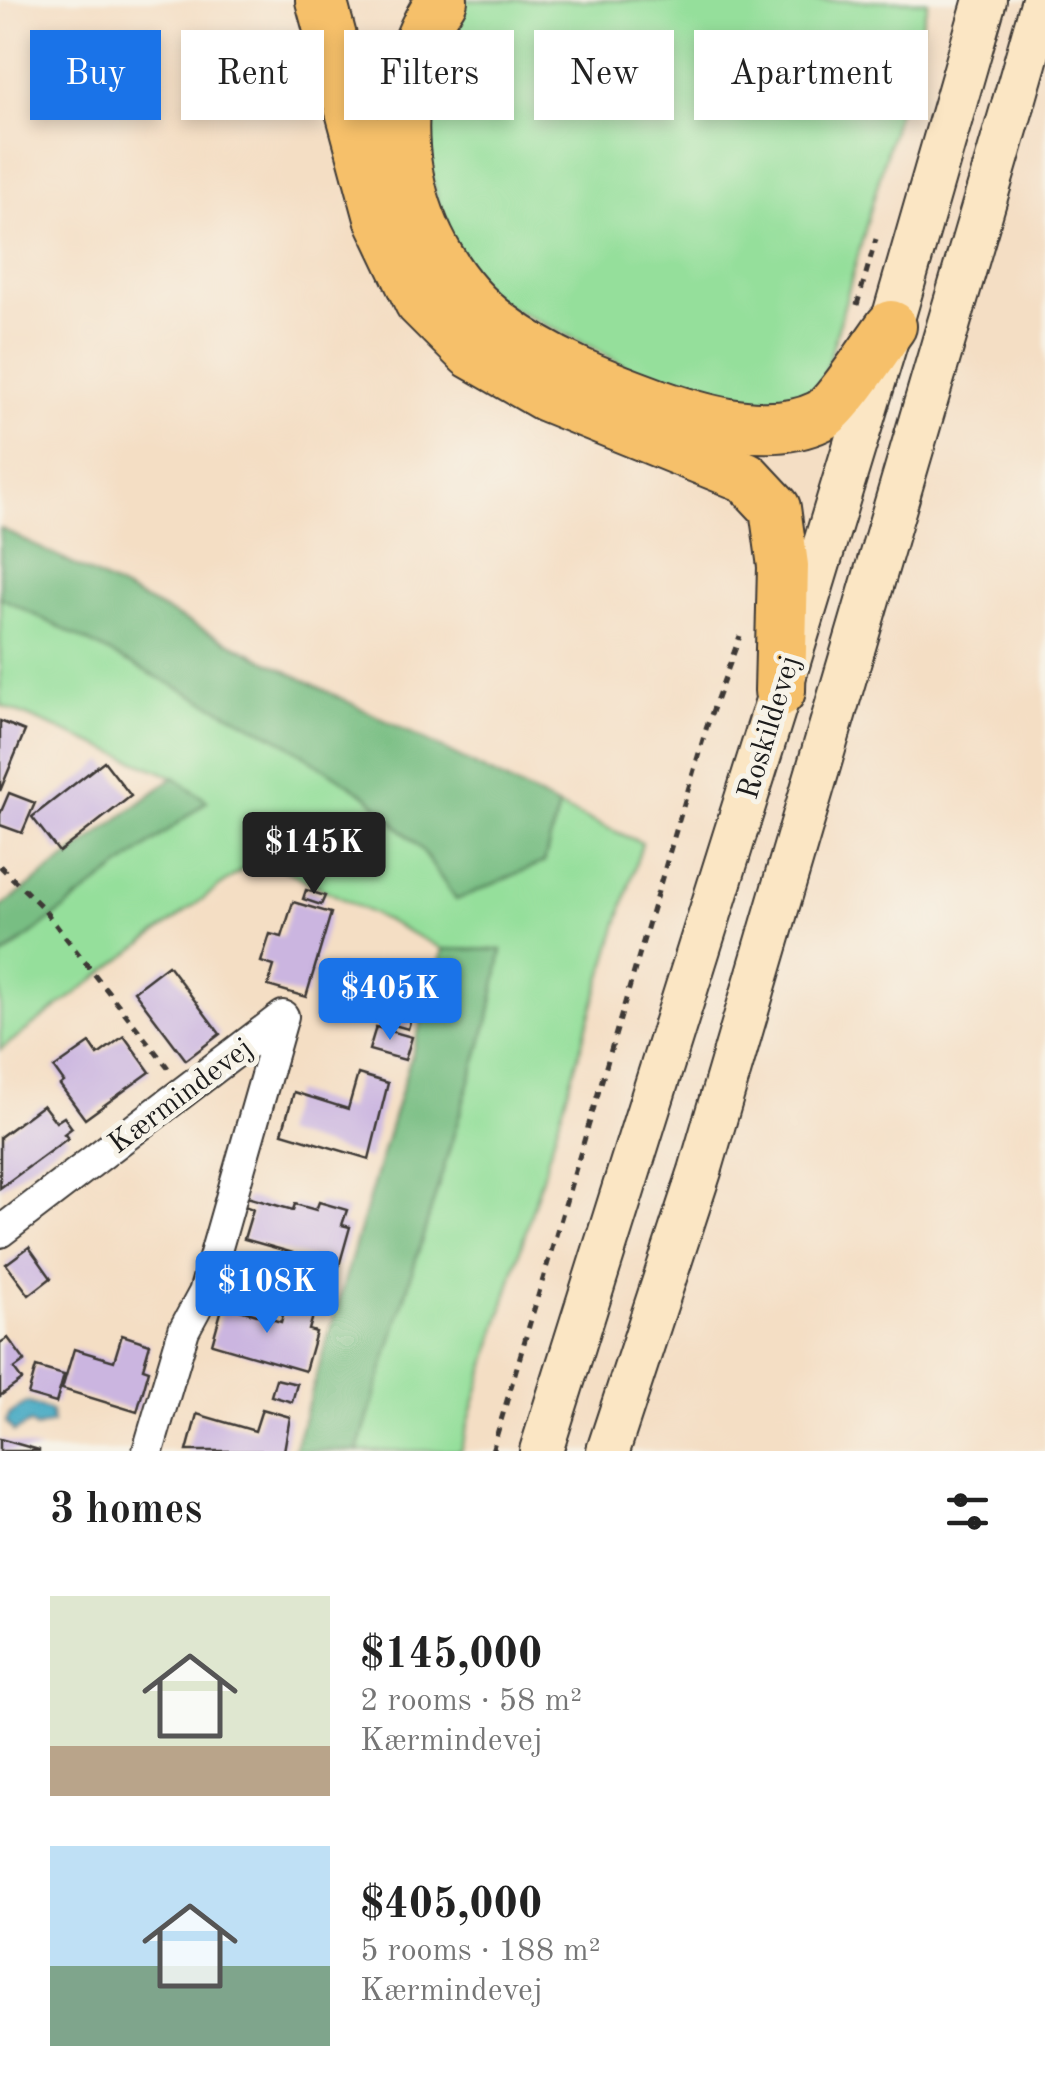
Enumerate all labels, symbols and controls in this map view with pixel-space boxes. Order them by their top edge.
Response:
chip: Buy [30,30,161,120]
chip: Rent [181,30,324,120]
chip: Filters [344,30,514,120]
chip: New [534,30,674,120]
chip: Apartment [694,30,928,120]
street label: Roskildevej [734,652,806,803]
pin: $145K [244,812,384,897]
text: $145K [265,828,363,860]
pin: $405K [320,958,460,1043]
text: $405K [341,974,439,1006]
street label: Kærmindevej [104,1033,259,1160]
pin: $108K [197,1251,337,1336]
text: $108K [218,1267,316,1299]
icon: filters [940,1484,995,1539]
text: 3 homes [50,1490,202,1532]
text: $145,000 [360,1635,542,1677]
icon: home [130,1636,250,1756]
text: 2 rooms · 58 m² [360,1686,582,1718]
text: Kærmindevej [360,1726,543,1758]
text: $405,000 [360,1885,542,1927]
icon: home [130,1886,250,2006]
text: 5 rooms · 188 m² [360,1936,601,1968]
text: Kærmindevej [360,1976,543,2008]

